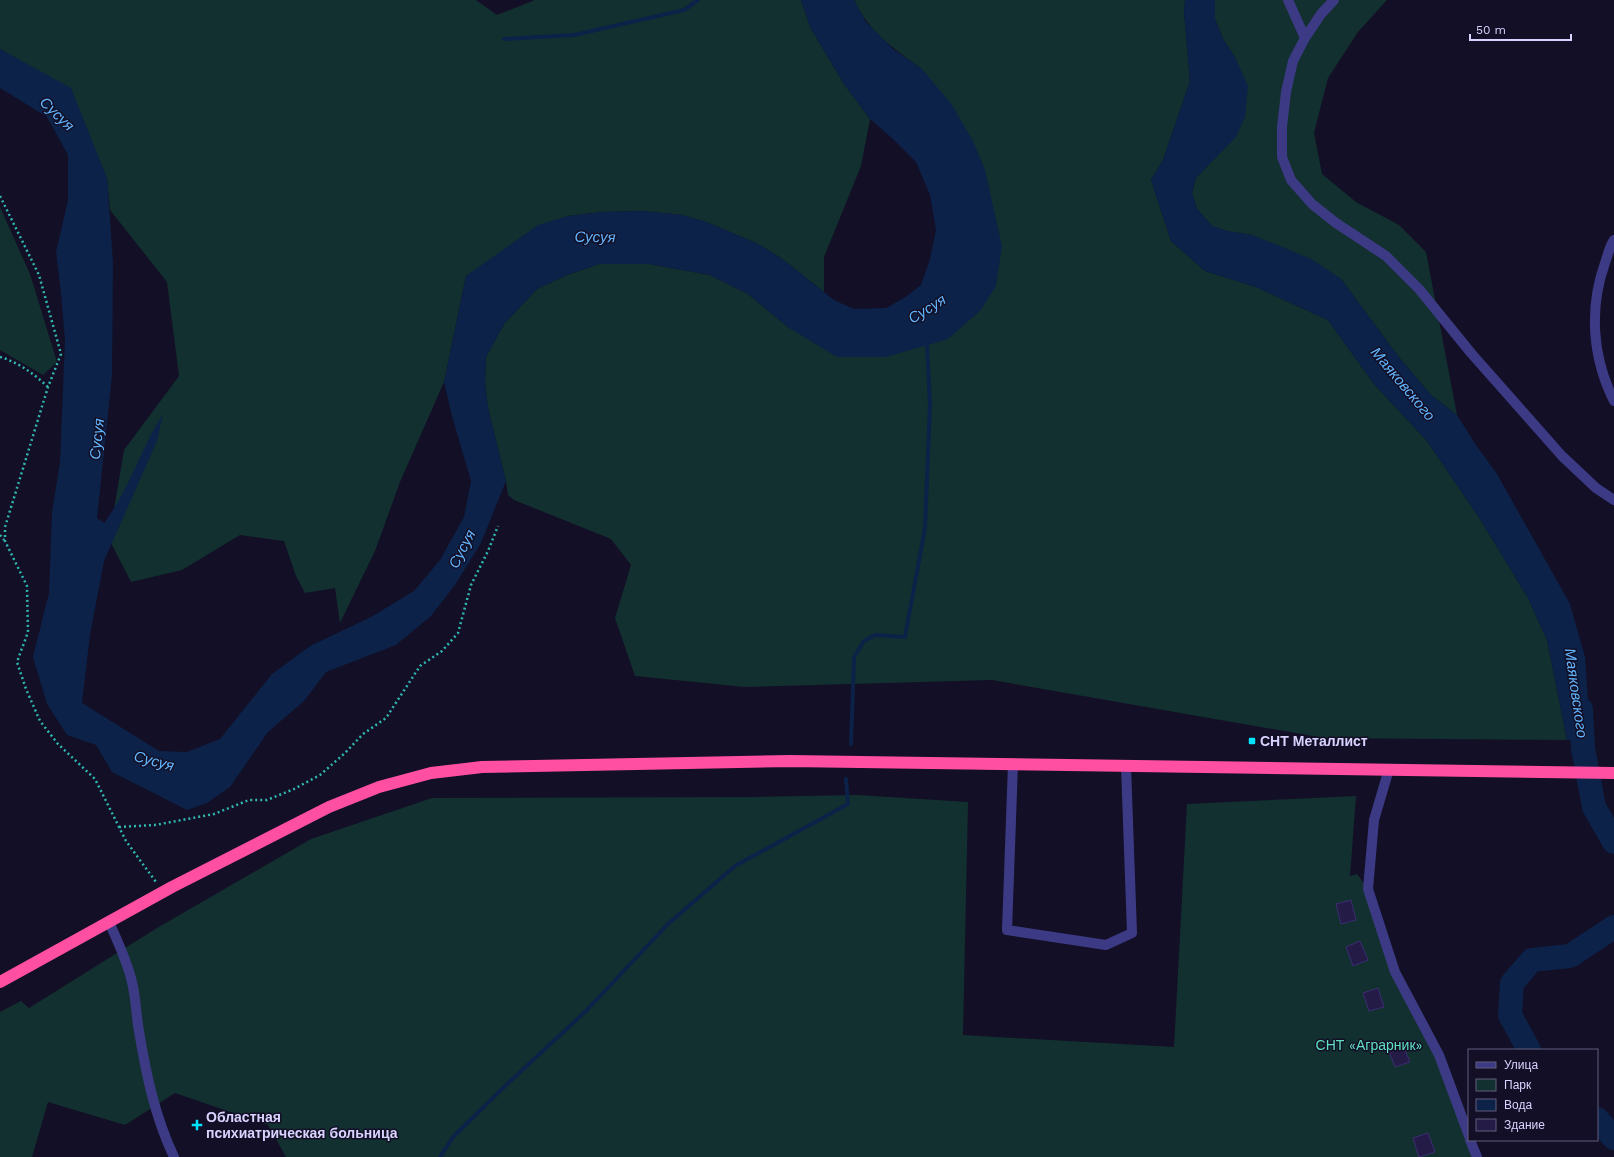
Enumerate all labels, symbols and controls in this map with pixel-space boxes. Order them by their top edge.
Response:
scale bar [1470,16,1571,42]
text: 50 m [1476,23,1506,37]
water label: Сусуя [36,93,78,135]
water label: Сусуя [574,228,616,246]
water label: Сусуя [905,291,949,327]
water label: Маяковского [1367,344,1439,424]
water label: Сусуя [86,418,108,460]
water label: Сусуя [445,527,479,571]
water label: Маяковского [1561,647,1591,739]
place label: СНТ Металлист [1260,733,1368,749]
marker: СНТ Металлист [1247,736,1257,746]
water label: Сусуя [132,747,176,775]
park label: СНТ «Аграрник» [1316,1037,1423,1053]
legend [1468,1049,1598,1141]
text: Улица [1504,1058,1538,1072]
text: Парк [1504,1078,1532,1092]
text: Вода [1504,1098,1532,1112]
place label: Областная психиатрическая больница [206,1109,398,1141]
text: Здание [1504,1118,1545,1132]
marker: Областная психиатрическая больница [191,1119,203,1131]

